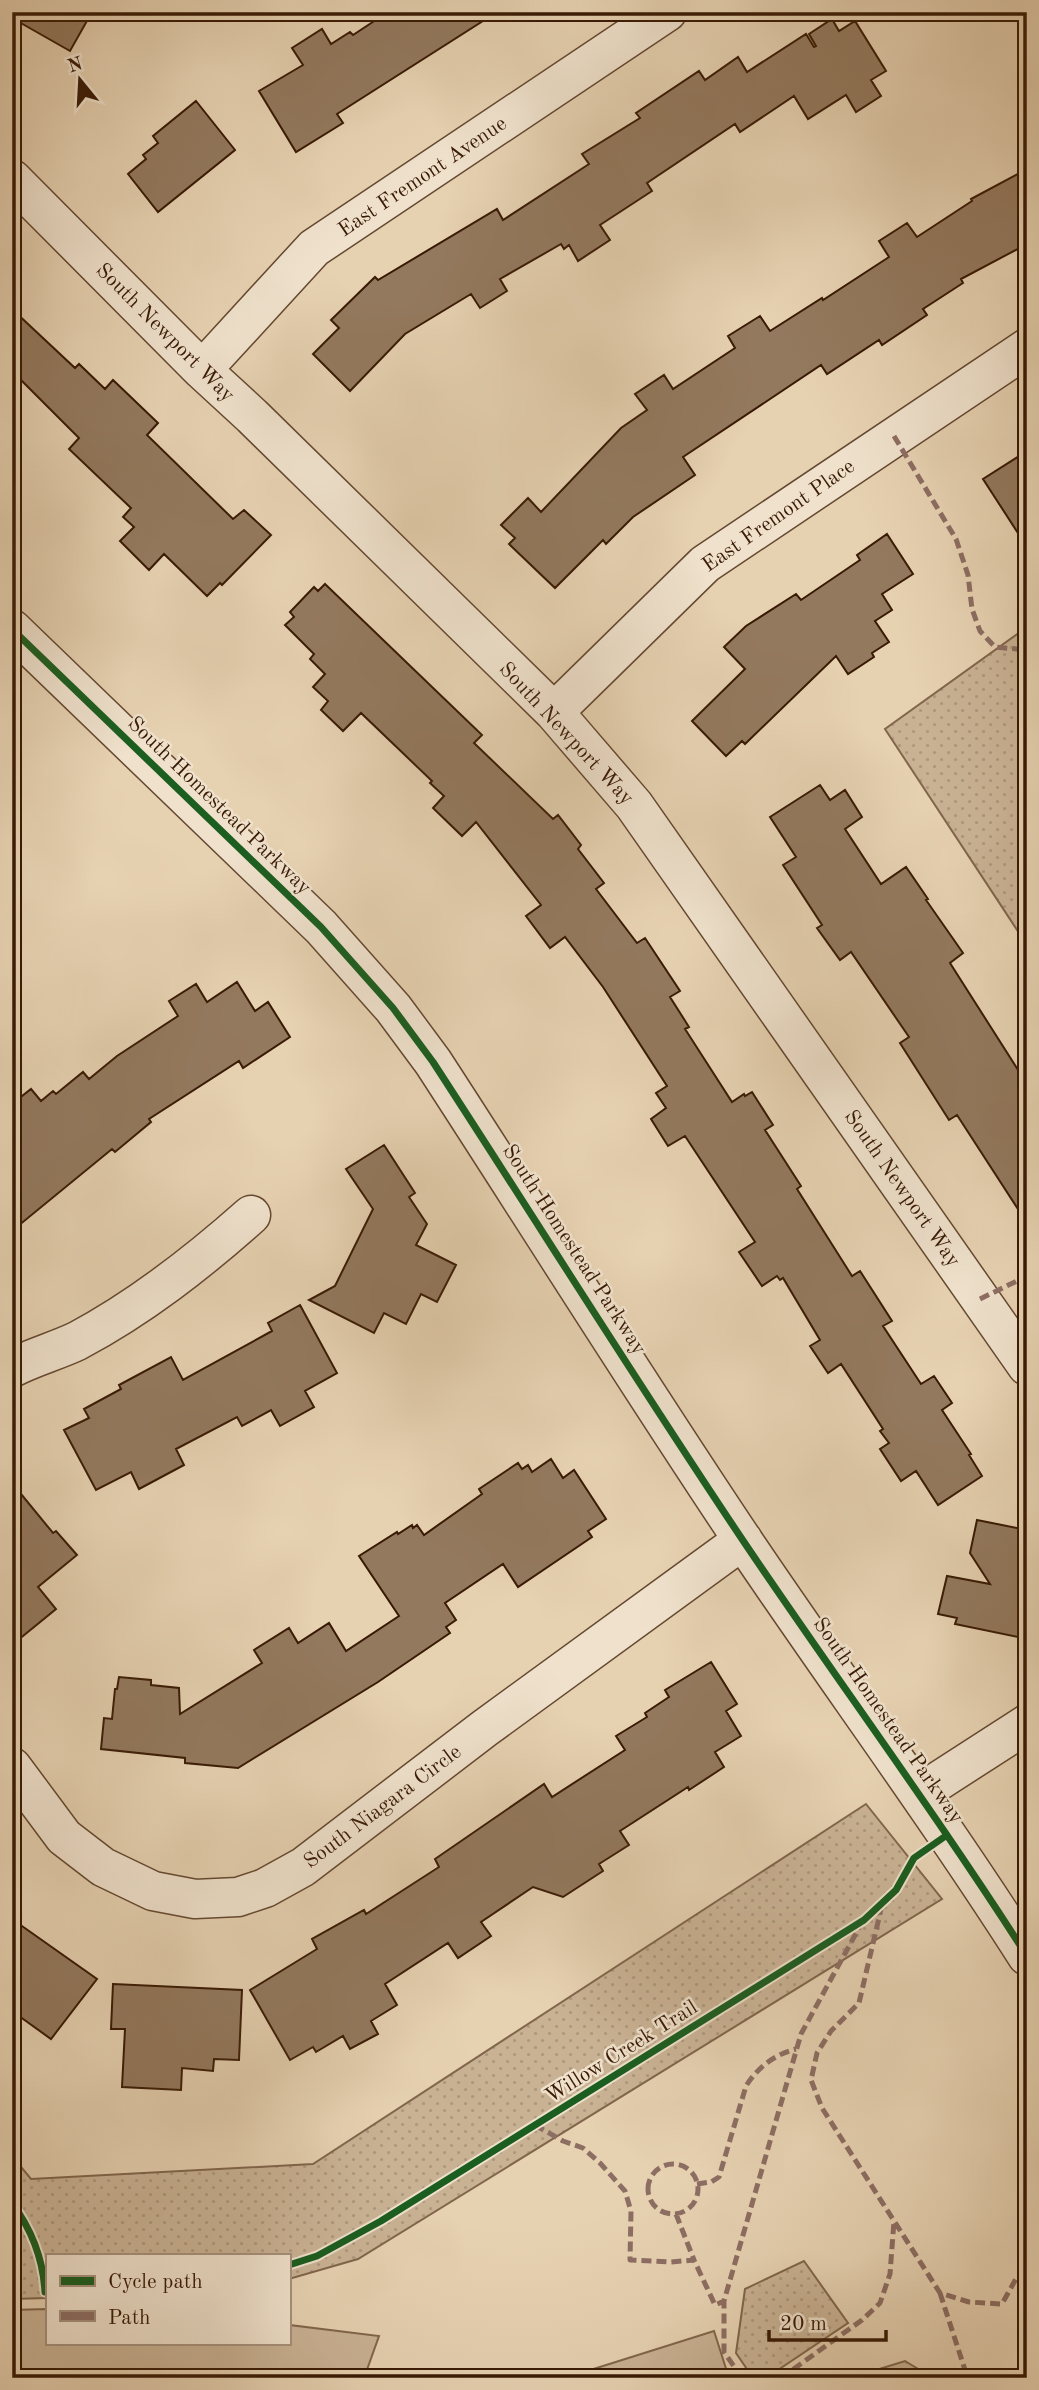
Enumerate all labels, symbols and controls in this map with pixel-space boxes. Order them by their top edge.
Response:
north arrow [46,46,116,116]
text: N [66,55,86,77]
street label: East Fremont Avenue [335,113,511,241]
street label: South Newport Way [92,260,238,406]
street label: East Fremont Place [699,456,859,577]
street label: South Newport Way [495,659,637,809]
street label: South Homestead Parkway [123,713,315,899]
street label: South Newport Way [840,1106,964,1271]
street label: South Homestead Parkway [498,1141,650,1359]
street label: South Homestead Parkway [809,1614,967,1828]
street label: South Niagara Circle [300,1741,465,1873]
street label: Willow Creek Trail [542,1997,702,2108]
legend [46,2254,290,2344]
text: Cycle path [108,2272,203,2293]
scale bar [769,2299,887,2343]
text: Path [108,2308,151,2329]
text: 20 m [780,2314,827,2335]

